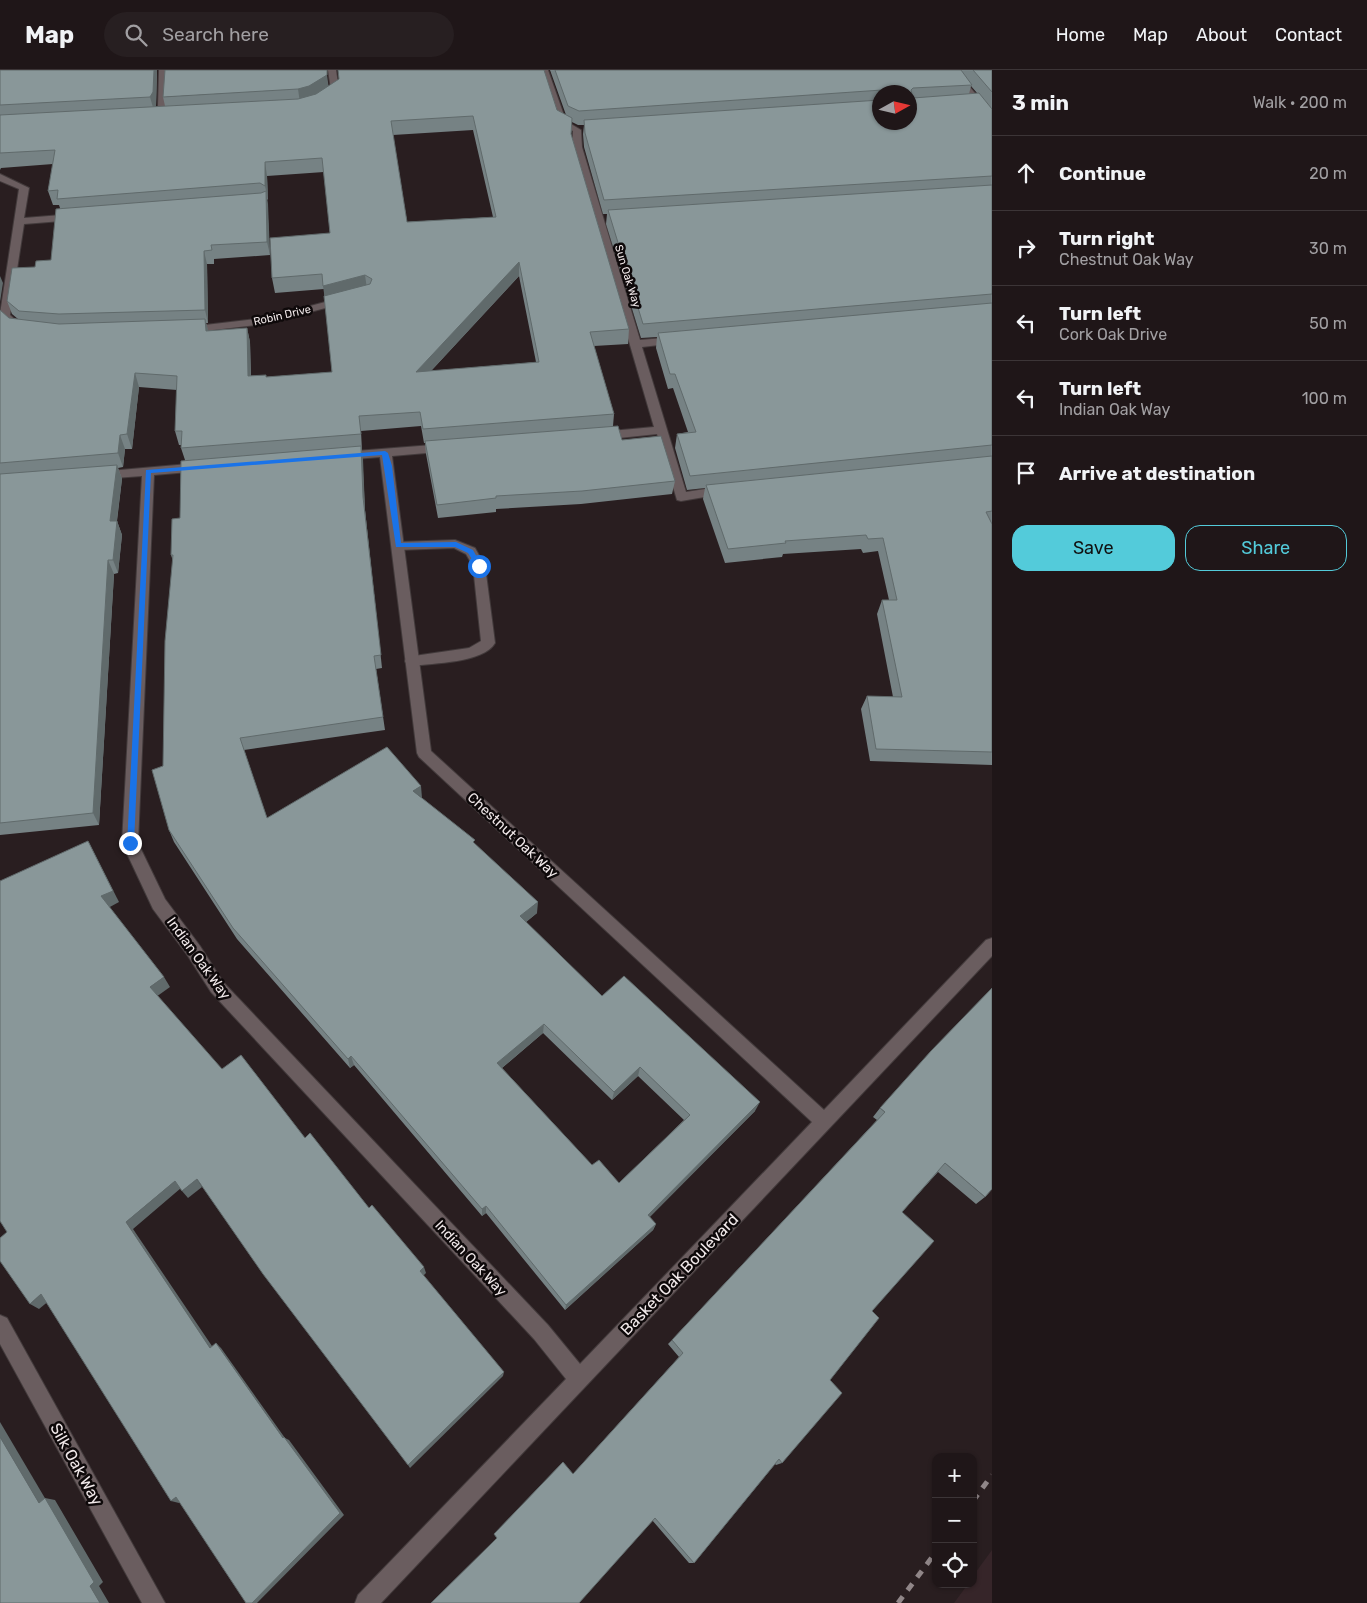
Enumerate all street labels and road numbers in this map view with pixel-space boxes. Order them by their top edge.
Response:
street label: Sun Oak Way [612,243,643,309]
street label: Robin Drive [252,303,312,328]
street label: Chestnut Oak Way [464,789,562,882]
street label: Indian Oak Way [163,914,234,1003]
street label: Basket Oak Boulevard [617,1210,742,1339]
street label: Indian Oak Way [431,1217,510,1300]
street label: Silk Oak Way [46,1420,107,1509]

